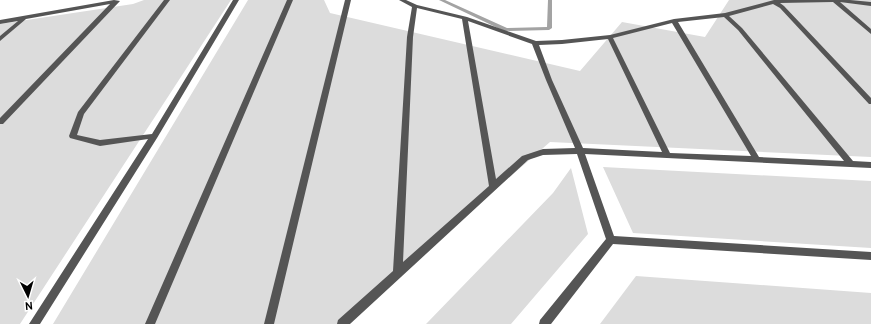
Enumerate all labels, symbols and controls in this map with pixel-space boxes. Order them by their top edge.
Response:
north arrow [8,276,48,316]
text: N [24,298,33,312]

